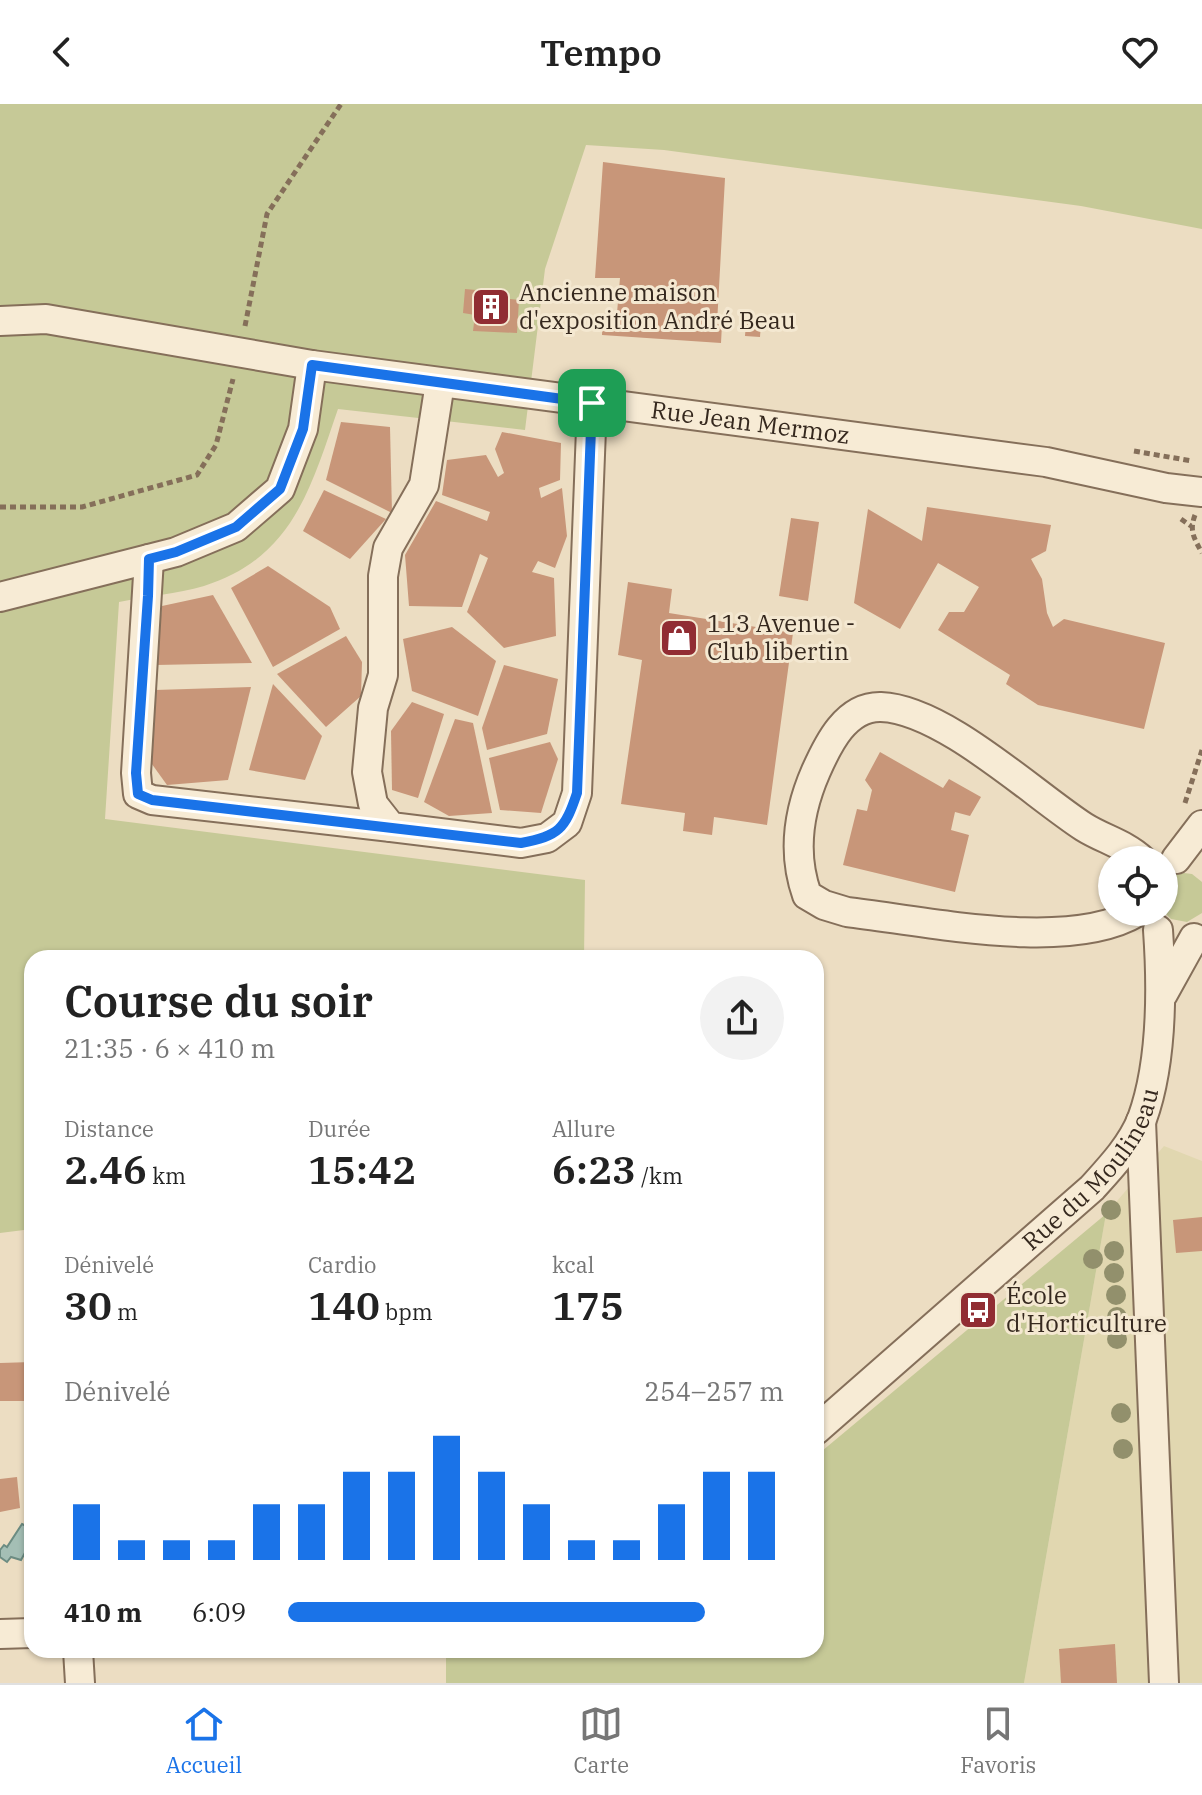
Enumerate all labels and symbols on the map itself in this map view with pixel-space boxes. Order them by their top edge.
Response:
place label: Ancienne maison d'exposition André Beau [519,276,796,336]
building icon: Ancienne maison d'exposition André Beau [470,286,512,328]
pin [558,369,626,437]
street label: Rue Jean Mermoz [649,393,852,451]
place label: 113 Avenue - Club libertin [707,607,855,667]
shop icon: 113 Avenue - Club libertin [658,617,700,659]
street label: Rue du Moulineau [1015,1084,1165,1257]
place label: École d'Horticulture [1006,1279,1167,1339]
bus stop icon: École d'Horticulture [957,1289,999,1331]

